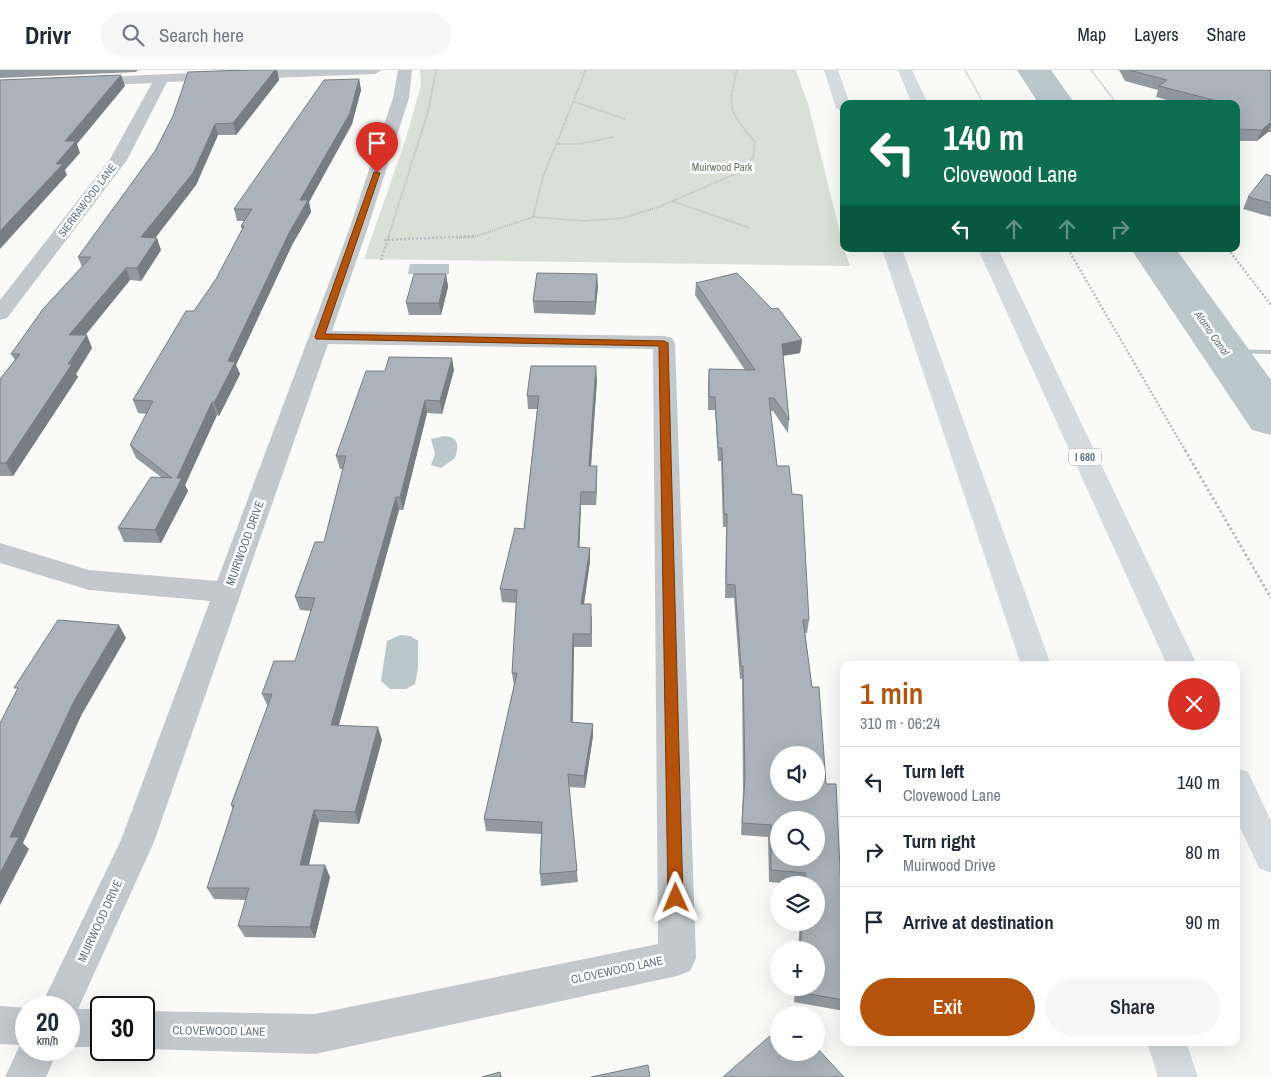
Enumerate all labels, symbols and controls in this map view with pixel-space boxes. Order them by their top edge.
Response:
search box [101,12,451,57]
text: Drivr [25,19,71,51]
icon: search [119,21,147,49]
text: Search here [159,22,244,48]
text: Map [1078,22,1106,47]
text: Layers [1134,22,1179,47]
text: Share [1207,22,1246,47]
text: 140 m [943,114,1024,161]
icon: left [860,120,925,185]
pin [356,122,398,173]
icon: arrive [363,129,391,157]
text: Clovewood Lane [943,159,1077,189]
street label: SIERRAWOOD LANE [55,160,119,240]
park label: Muirwood Park [692,160,753,174]
icon: left [947,215,975,243]
icon: ahead [1000,215,1028,243]
icon: ahead [1053,215,1081,243]
icon: right [1106,215,1134,243]
water label: Alamo Canal [1191,307,1233,359]
road number: I 680 [1069,448,1101,466]
street label: MUIRWOOD DRIVE [222,498,268,588]
text: 1 min [860,673,923,713]
button: close [1168,678,1220,730]
text: 310 m · 06:24 [860,712,940,734]
map controls [770,746,825,1061]
button: sound [770,746,825,801]
text: Turn left [903,758,964,784]
icon: left [860,768,888,796]
text: 140 m [1177,769,1220,795]
text: Clovewood Lane [903,784,1001,806]
button: search [770,811,825,866]
text: Turn right [903,828,975,854]
icon: right [860,838,888,866]
text: 80 m [1185,839,1220,865]
text: Muirwood Drive [903,854,996,876]
position arrow [649,871,701,923]
button: layers [770,876,825,931]
street label: MUIRWOOD DRIVE [74,877,126,965]
icon: arrive [860,908,888,936]
text: Arrive at destination [903,909,1054,935]
text: 90 m [1185,909,1220,935]
button: + [770,941,825,996]
street label: CLOVEWOOD LANE [570,952,664,988]
button: Exit [860,978,1035,1036]
button: Share [1045,978,1220,1036]
speed limit sign: 30 [90,996,155,1061]
text: 20 [36,1005,59,1039]
button: − [770,1006,825,1061]
street label: CLOVEWOOD LANE [172,1022,266,1040]
text: km/h [37,1033,58,1049]

